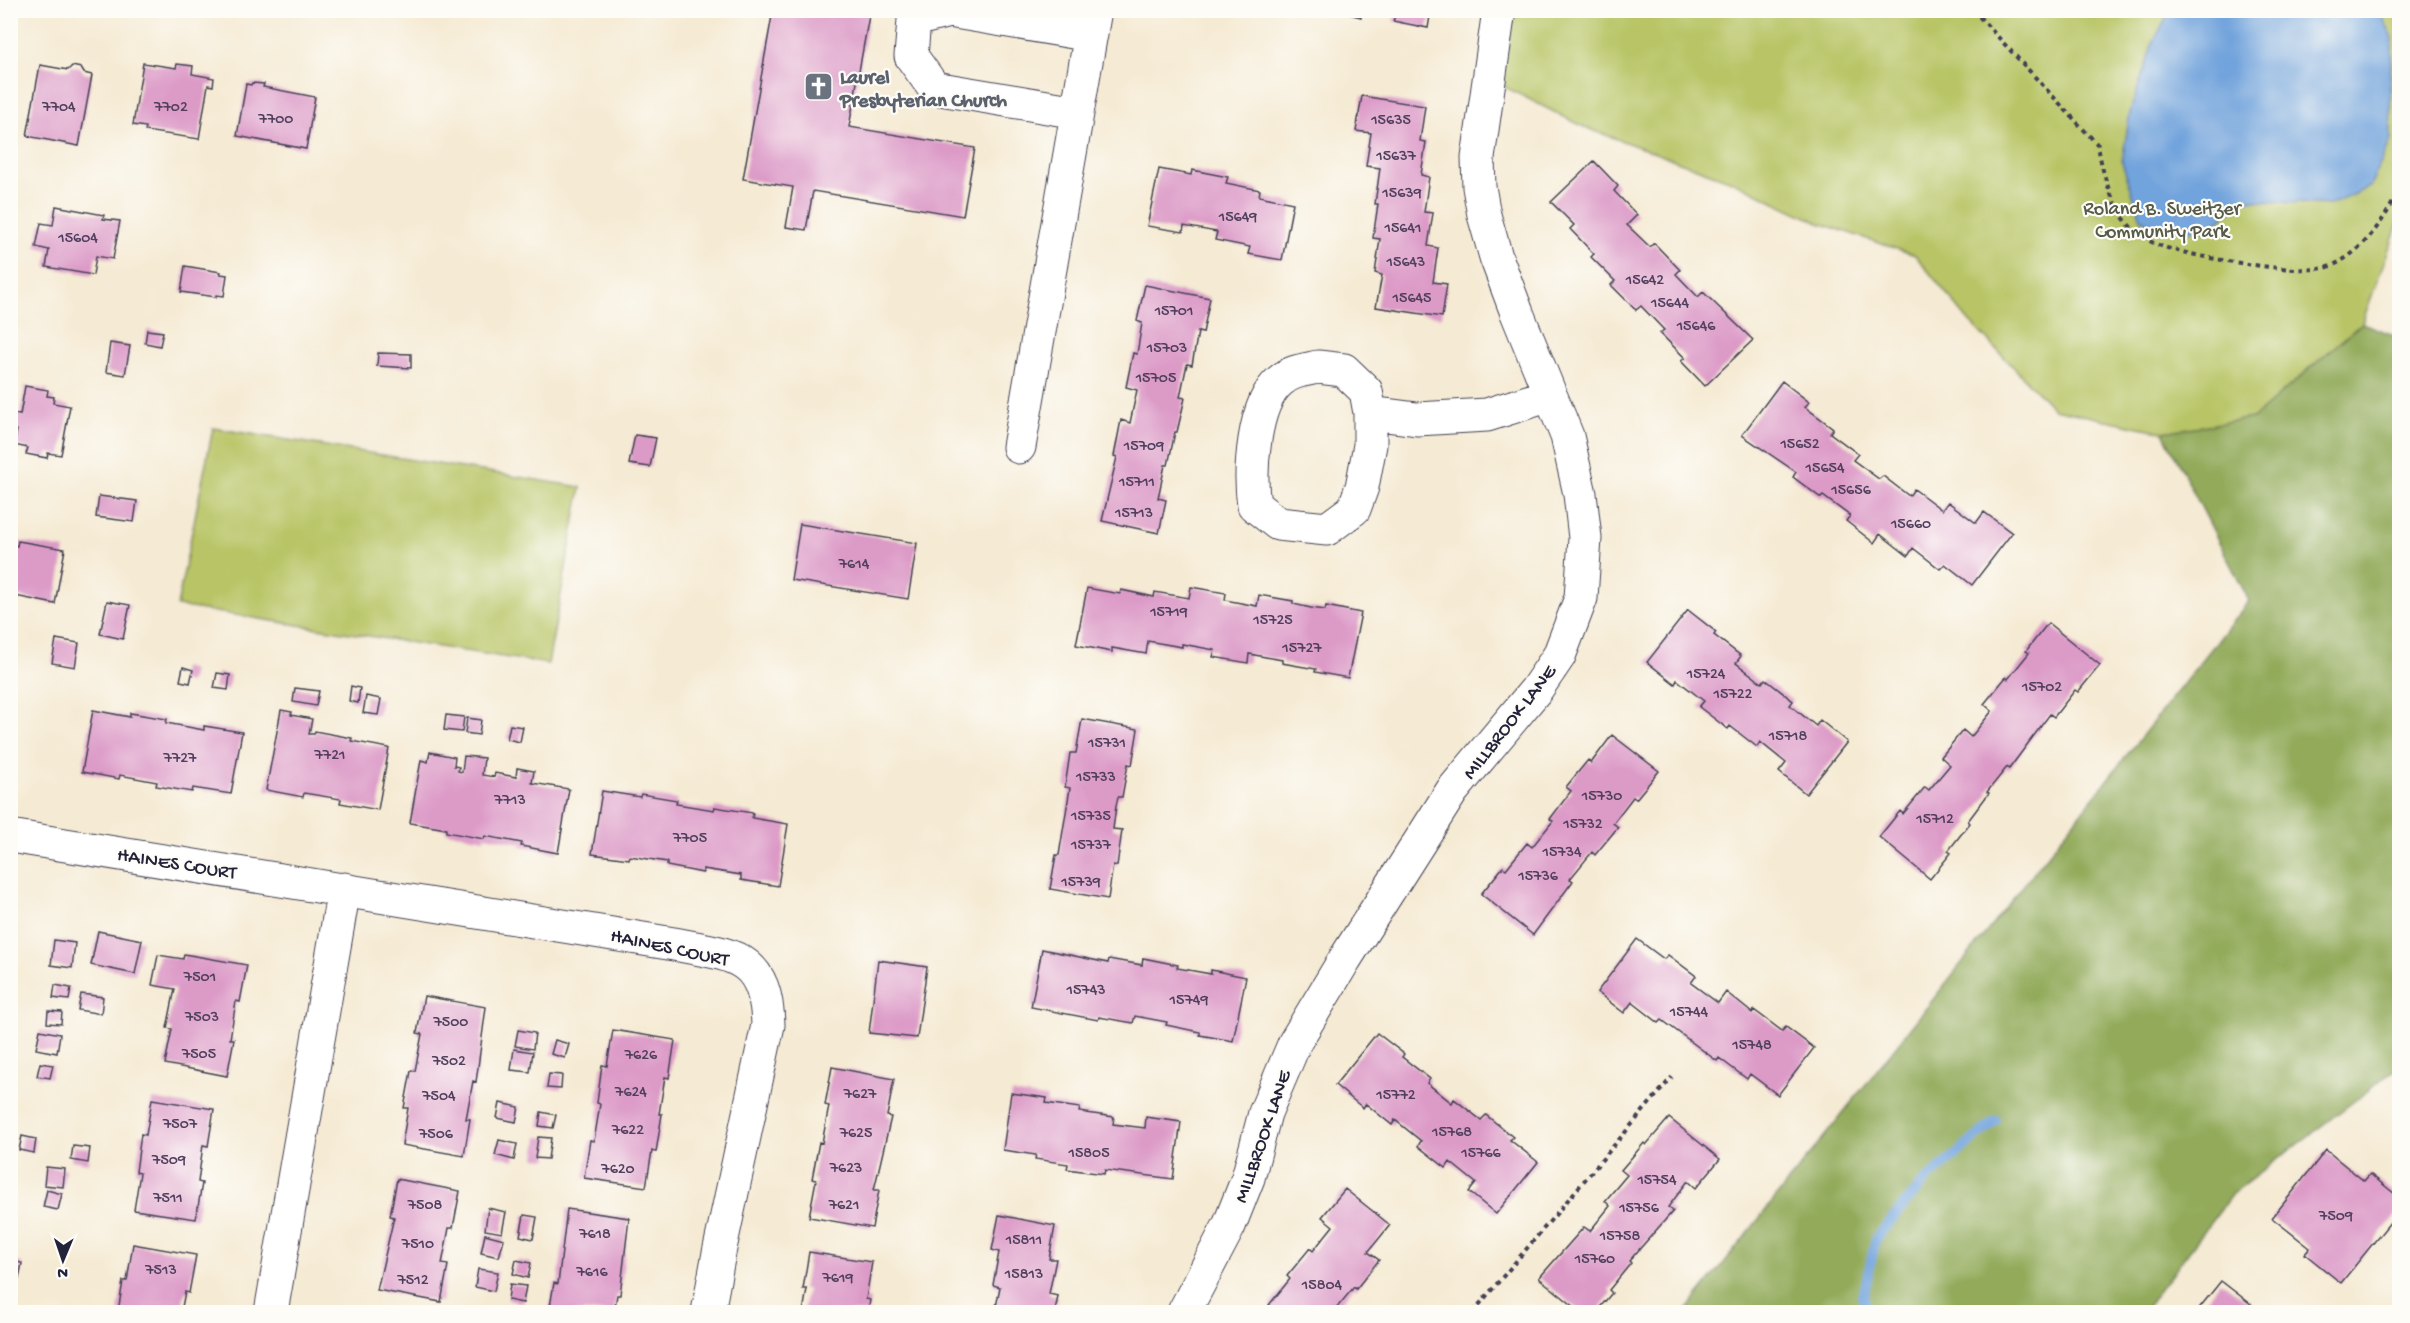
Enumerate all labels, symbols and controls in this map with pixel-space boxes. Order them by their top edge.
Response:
place label: Laurel Presbyterian Church [839,68,1007,114]
church icon: Laurel Presbyterian Church [803,71,835,103]
house number: 7704 [41,99,76,118]
house number: 7702 [153,99,188,118]
house number: 7700 [258,111,293,130]
house number: 15635 [1370,112,1411,131]
house number: 15637 [1375,148,1416,167]
house number: 15639 [1381,185,1422,204]
park label: Roland B. Sweitzer Community Park [2083,199,2243,245]
house number: 15649 [1218,209,1257,228]
house number: 15641 [1383,220,1422,239]
house number: 15604 [57,230,98,249]
house number: 15643 [1386,254,1425,273]
house number: 15642 [1625,272,1664,291]
house number: 15645 [1392,290,1431,309]
house number: 15644 [1650,295,1689,314]
house number: 15701 [1154,303,1193,322]
house number: 15646 [1676,318,1716,337]
house number: 15703 [1146,340,1187,359]
house number: 15705 [1135,370,1176,389]
house number: 15652 [1779,436,1820,455]
house number: 15709 [1123,438,1164,457]
house number: 15654 [1805,460,1845,479]
house number: 15711 [1118,474,1155,493]
house number: 15656 [1830,482,1872,501]
house number: 15713 [1114,505,1153,524]
house number: 15660 [1890,516,1931,535]
house number: 7614 [838,556,870,575]
house number: 15719 [1149,604,1188,623]
house number: 15725 [1252,612,1293,631]
house number: 15727 [1281,640,1322,659]
street label: MILLBROOK LANE [1459,660,1563,785]
house number: 15724 [1686,666,1726,685]
house number: 15702 [2021,679,2062,698]
house number: 15722 [1713,686,1753,705]
house number: 15718 [1768,728,1807,747]
house number: 15731 [1087,735,1126,754]
house number: 7721 [314,747,345,766]
house number: 7727 [163,750,197,769]
house number: 15733 [1075,769,1116,788]
house number: 15730 [1581,788,1622,807]
house number: 7713 [493,792,526,811]
house number: 15735 [1070,808,1111,827]
house number: 15712 [1915,811,1954,830]
house number: 15732 [1562,816,1603,835]
house number: 7705 [672,830,707,849]
house number: 15737 [1070,837,1112,856]
house number: 15734 [1541,844,1582,863]
street label: HAINES COURT [115,845,239,886]
house number: 15736 [1517,868,1559,887]
house number: 15739 [1060,874,1101,893]
street label: HAINES COURT [608,926,732,973]
house number: 7501 [183,969,216,988]
house number: 15743 [1065,982,1106,1001]
house number: 15749 [1169,992,1208,1011]
house number: 15744 [1669,1004,1709,1023]
house number: 7503 [184,1009,219,1028]
house number: 7500 [433,1014,468,1033]
house number: 15748 [1731,1037,1772,1056]
house number: 7505 [181,1046,216,1065]
house number: 7626 [624,1047,658,1066]
house number: 7502 [431,1053,466,1072]
street label: MILLBROOK LANE [1231,1066,1298,1206]
house number: 7624 [614,1084,647,1103]
house number: 7627 [843,1086,877,1105]
house number: 15772 [1375,1087,1416,1106]
house number: 7504 [421,1088,456,1107]
house number: 7507 [162,1116,198,1135]
house number: 7622 [611,1122,644,1141]
house number: 15768 [1431,1124,1472,1143]
house number: 7625 [839,1125,872,1144]
house number: 7506 [418,1126,454,1145]
house number: 15805 [1067,1145,1110,1164]
house number: 15766 [1460,1145,1502,1164]
house number: 7509 [151,1152,186,1171]
house number: 7623 [829,1160,862,1179]
house number: 7620 [600,1161,635,1180]
house number: 15754 [1636,1172,1677,1191]
house number: 7511 [152,1190,183,1209]
house number: 7508 [407,1197,443,1216]
house number: 7621 [828,1197,859,1216]
house number: 15756 [1618,1200,1660,1219]
house number: 7509 [2318,1208,2353,1227]
house number: 7618 [578,1226,611,1245]
house number: 15758 [1599,1228,1640,1247]
north arrow [33,1230,93,1290]
house number: 15811 [1005,1232,1042,1251]
house number: 7510 [401,1236,434,1255]
house number: 15760 [1574,1251,1615,1270]
text: N [56,1262,68,1281]
house number: 7513 [144,1262,177,1281]
house number: 7616 [576,1264,608,1283]
house number: 15813 [1004,1266,1043,1285]
house number: 7619 [822,1270,853,1289]
house number: 7512 [396,1272,429,1291]
house number: 15804 [1301,1277,1343,1296]

